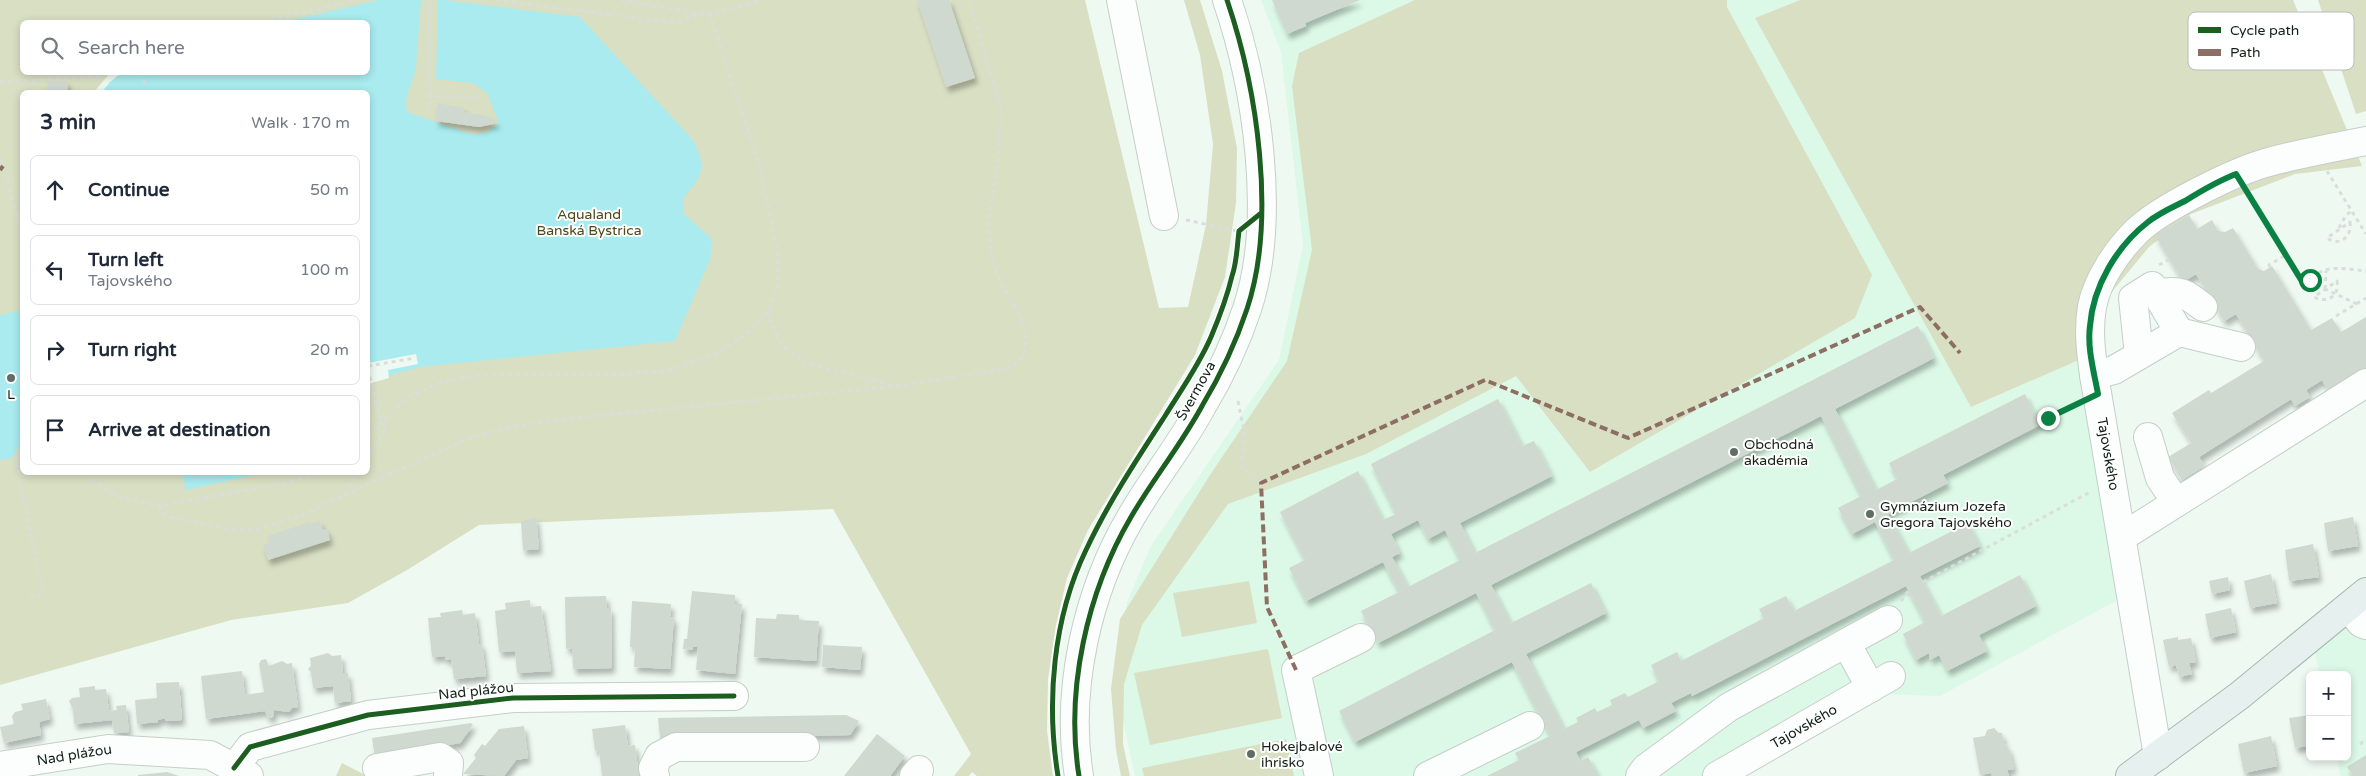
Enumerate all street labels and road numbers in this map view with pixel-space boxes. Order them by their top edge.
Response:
street label: Švermova [1173,358,1219,424]
street label: Tajovského [2093,416,2123,492]
street label: Nad plážou [437,679,515,703]
street label: Tajovského [1767,700,1840,752]
street label: Nad plážou [35,740,113,769]

